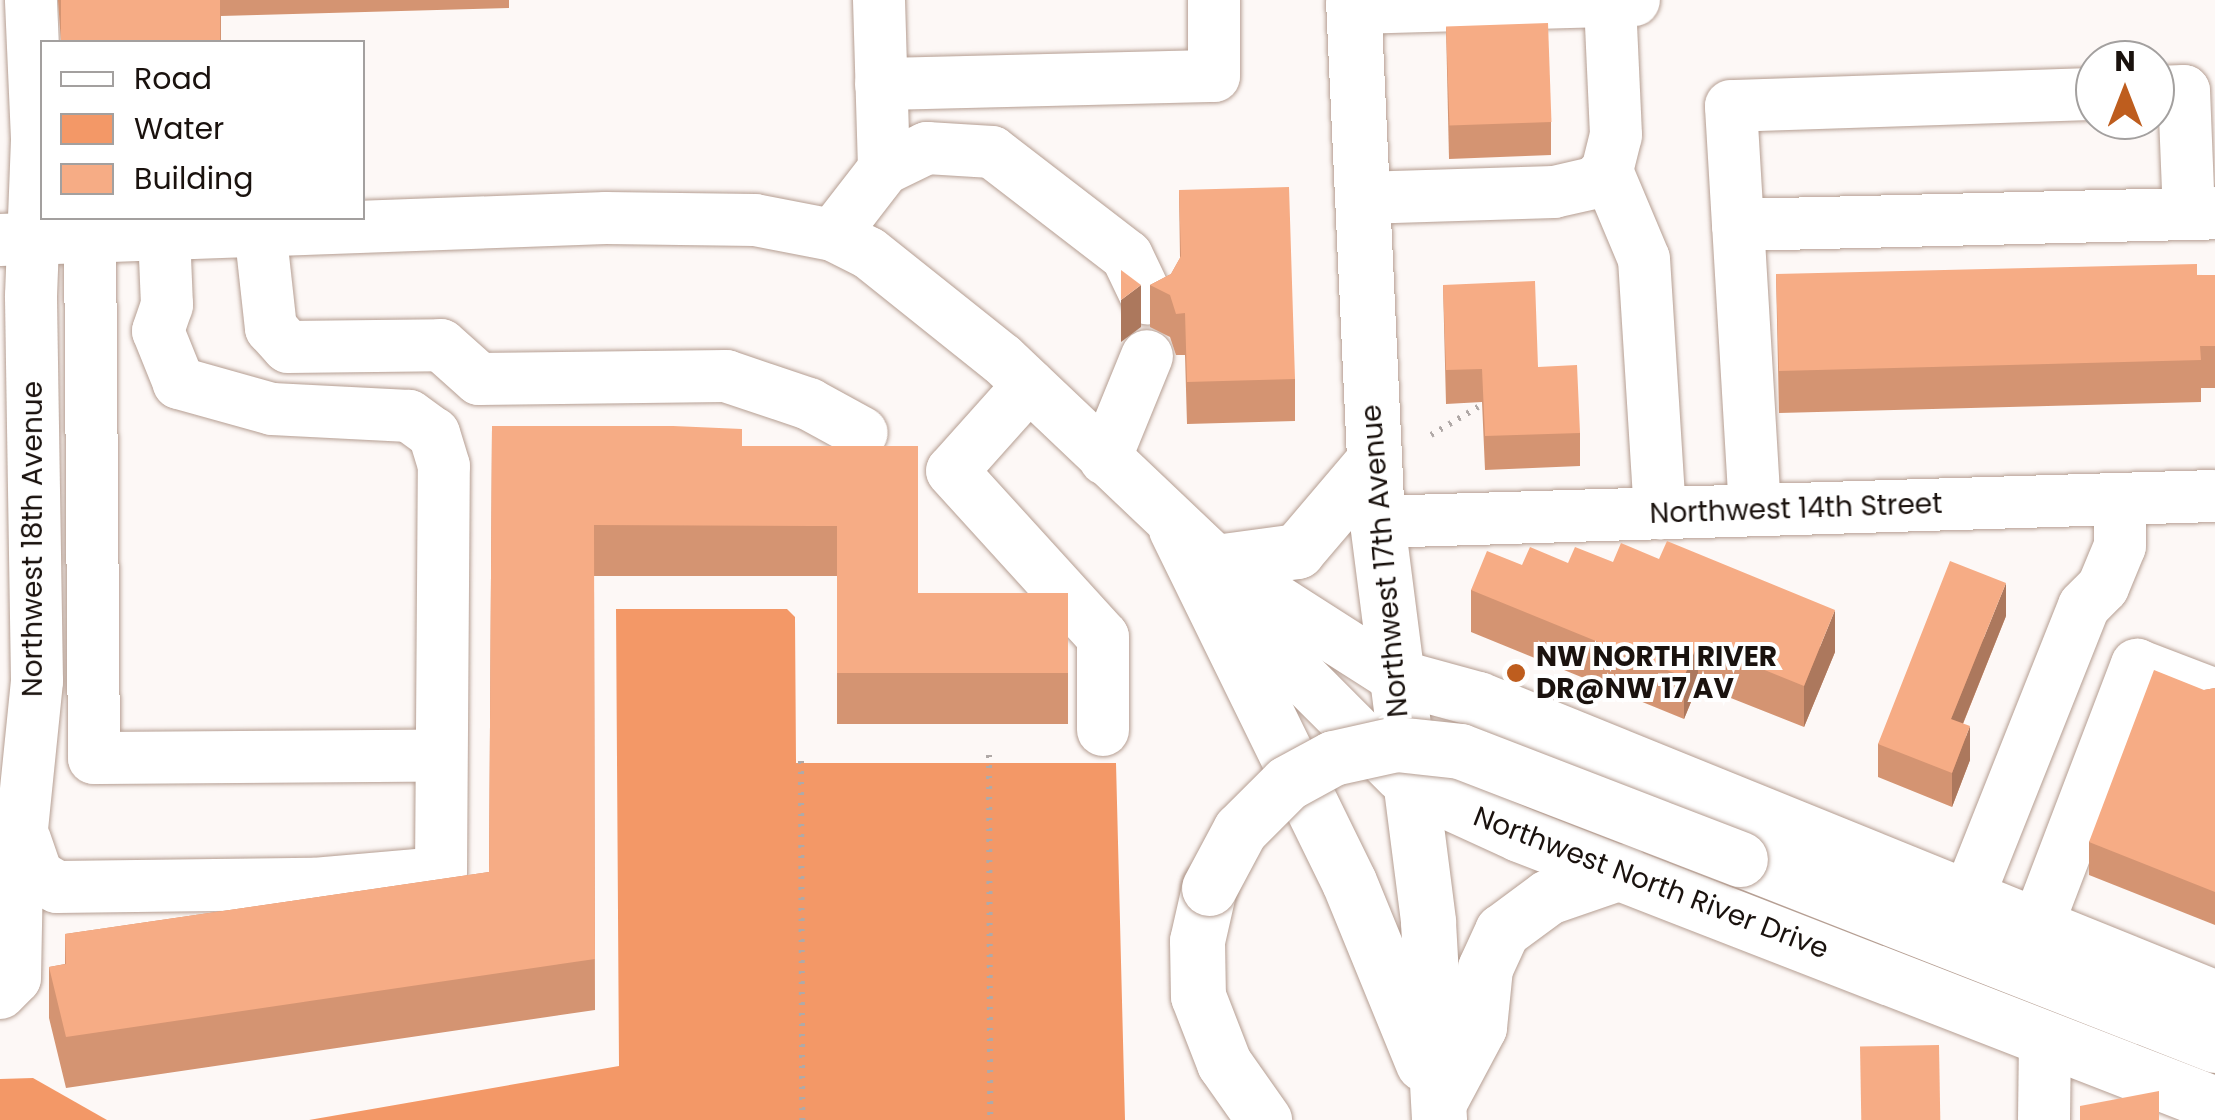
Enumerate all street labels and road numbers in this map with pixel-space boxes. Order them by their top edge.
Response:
street label: Northwest 18th Avenue [16,381,50,697]
street label: Northwest 17th Avenue [1355,403,1415,719]
street label: Northwest 14th Street [1649,487,1943,531]
street label: Northwest North River Drive [1469,800,1833,966]

